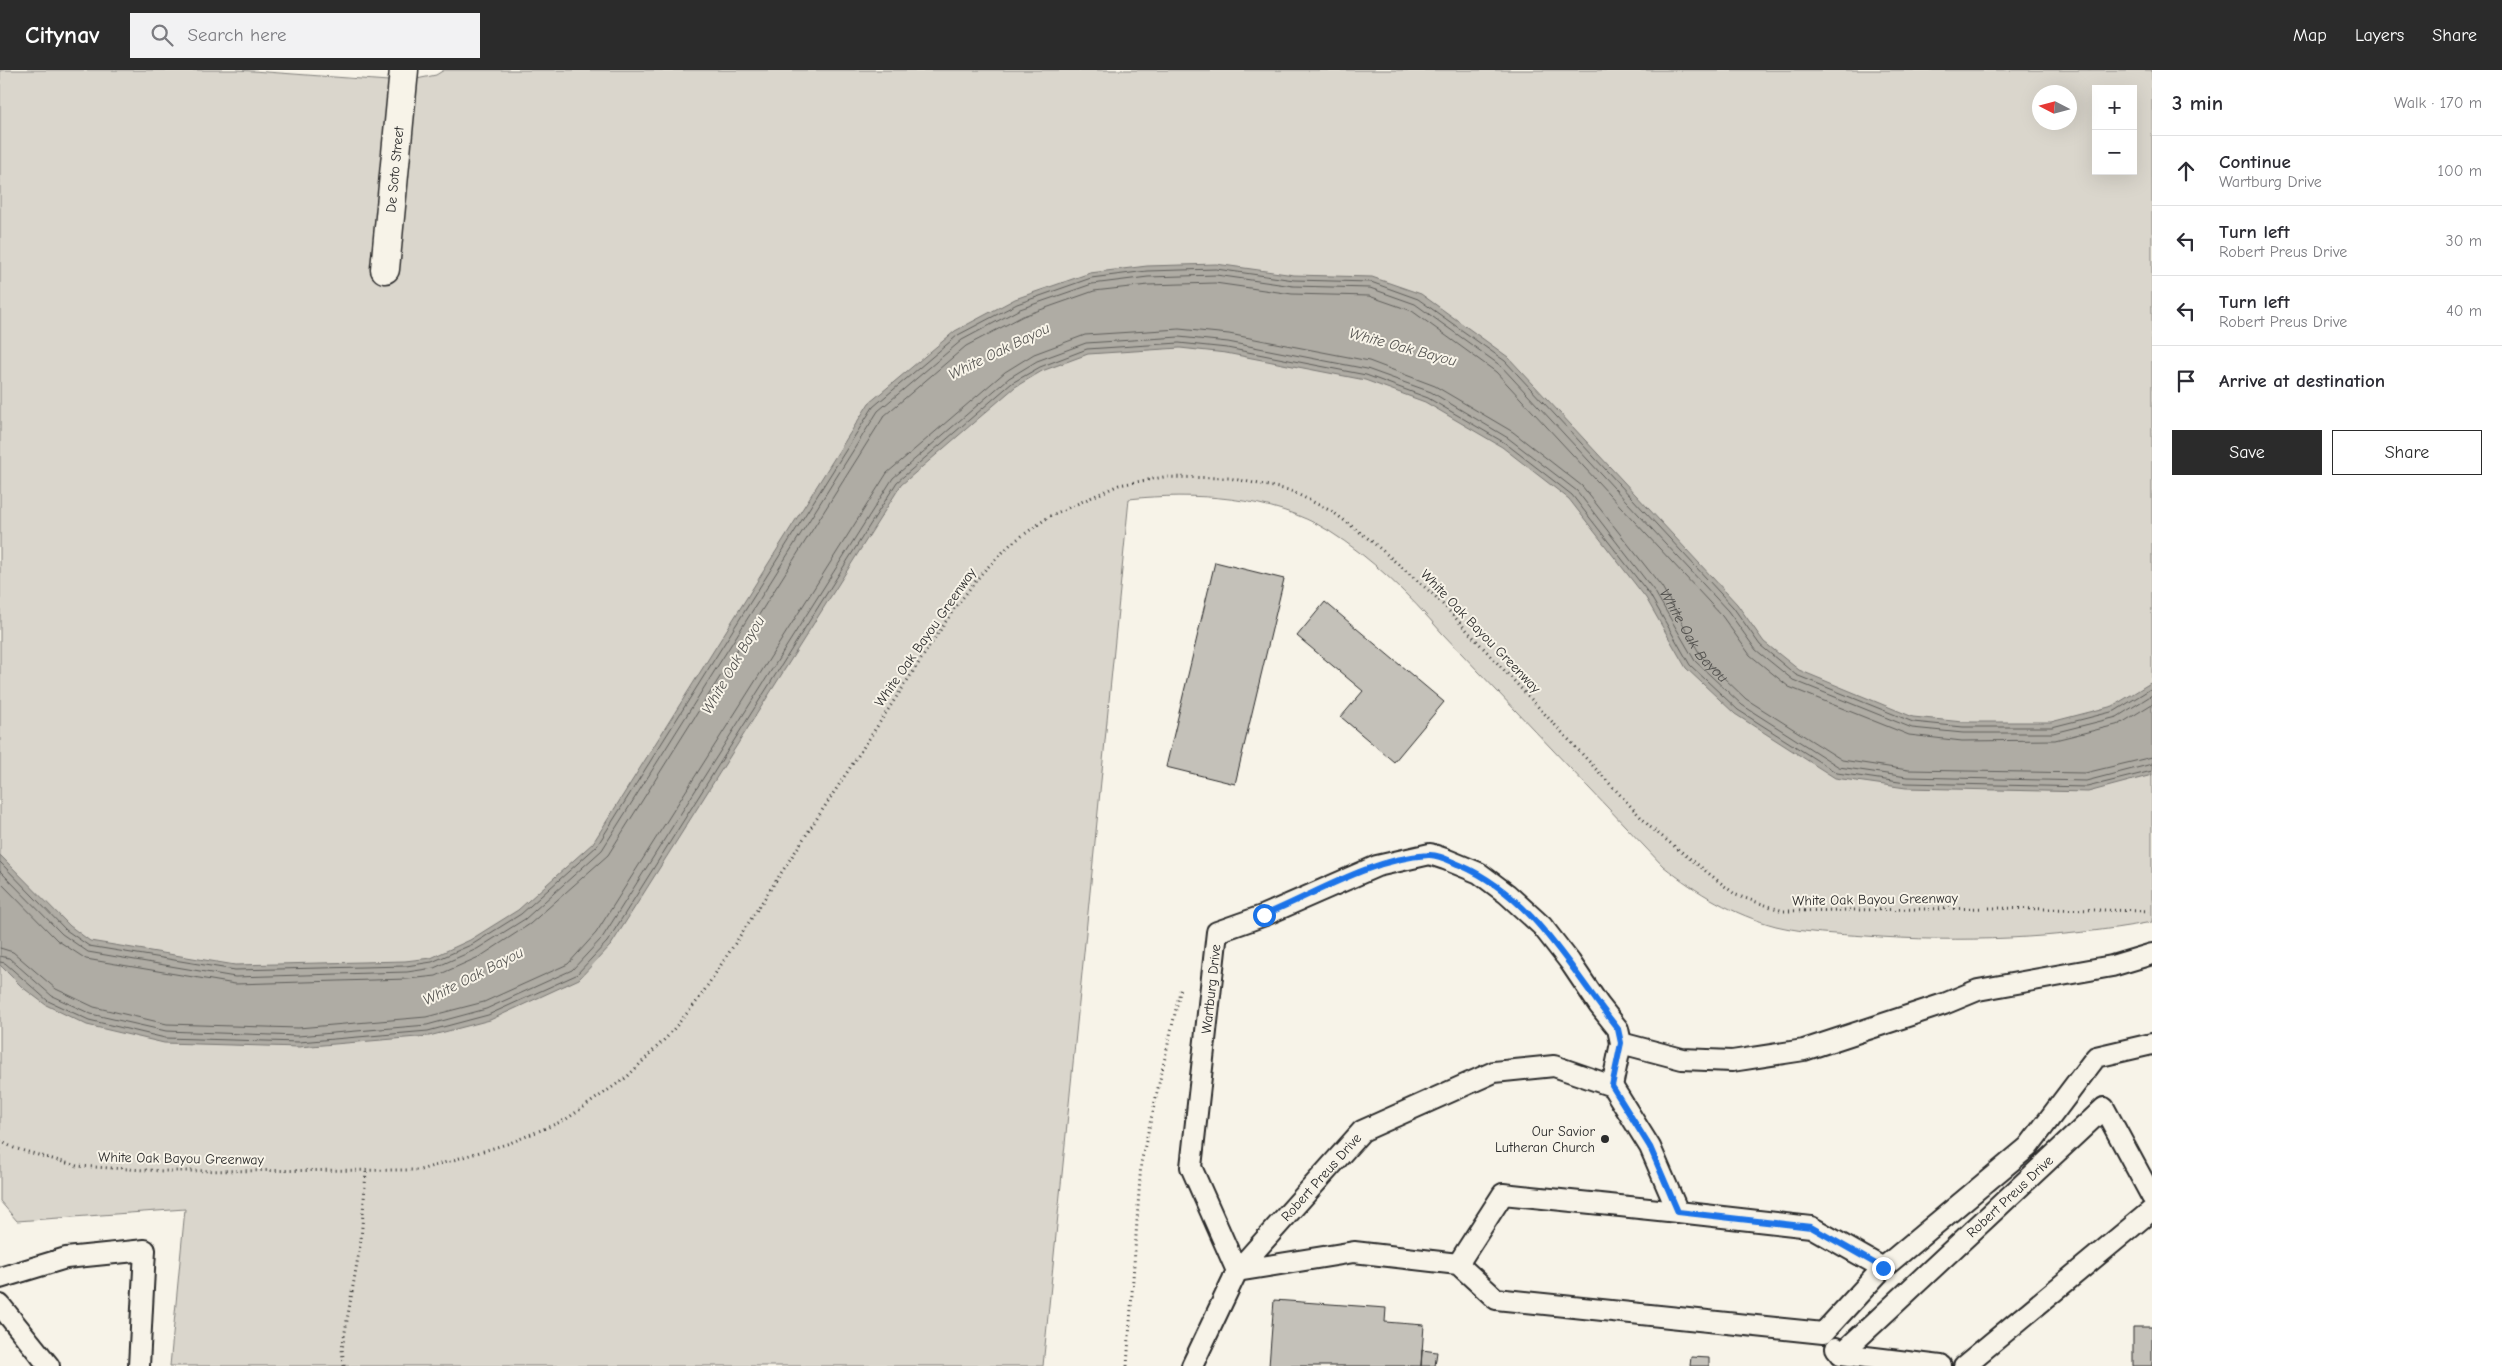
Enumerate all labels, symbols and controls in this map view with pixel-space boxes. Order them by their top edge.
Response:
search box [130,13,480,58]
text: Citynav [25,21,100,49]
icon: search [148,21,176,49]
text: Search here [188,24,286,46]
text: Map [2293,25,2327,46]
text: Layers [2355,25,2404,46]
text: Share [2432,25,2477,46]
north arrow [2032,85,2077,130]
map controls [2092,85,2137,175]
button: + [2092,85,2137,130]
text: 3 min [2172,91,2223,115]
text: Walk · 170 m [2394,94,2482,112]
street label: De Soto Street [382,125,408,213]
button: − [2092,130,2137,175]
text: Continue [2219,151,2291,173]
icon: ahead [2172,157,2200,185]
text: 100 m [2438,162,2482,180]
text: Wartburg Drive [2219,173,2322,191]
text: Turn left [2219,221,2290,243]
icon: left [2172,227,2200,255]
text: 30 m [2446,232,2482,250]
text: Robert Preus Drive [2219,243,2347,261]
text: Turn left [2219,291,2290,313]
icon: left [2172,297,2200,325]
text: 40 m [2446,302,2482,320]
text: Robert Preus Drive [2219,313,2347,331]
water label: White Oak Bayou [945,319,1053,383]
water label: White Oak Bayou [1347,324,1459,370]
icon: arrive [2172,367,2200,395]
text: Arrive at destination [2219,370,2385,392]
button: Save [2172,430,2322,475]
button: Share [2332,430,2482,475]
street label: White Oak Bayou Greenway [871,564,980,710]
street label: White Oak Bayou Greenway [1417,566,1545,697]
water label: White Oak Bayou [1656,585,1732,686]
water label: White Oak Bayou [698,613,768,717]
street label: White Oak Bayou Greenway [1792,890,1959,909]
route start [1253,904,1276,927]
water label: White Oak Bayou [420,943,526,1009]
street label: Wartburg Drive [1198,943,1225,1035]
place label: Our Savior Lutheran Church [1495,1123,1595,1156]
street label: Robert Preus Drive [1278,1130,1365,1225]
marker: Our Savior Lutheran Church [1599,1133,1611,1145]
street label: White Oak Bayou Greenway [98,1149,265,1168]
street label: Robert Preus Drive [1963,1152,2057,1241]
route end [1872,1257,1895,1280]

